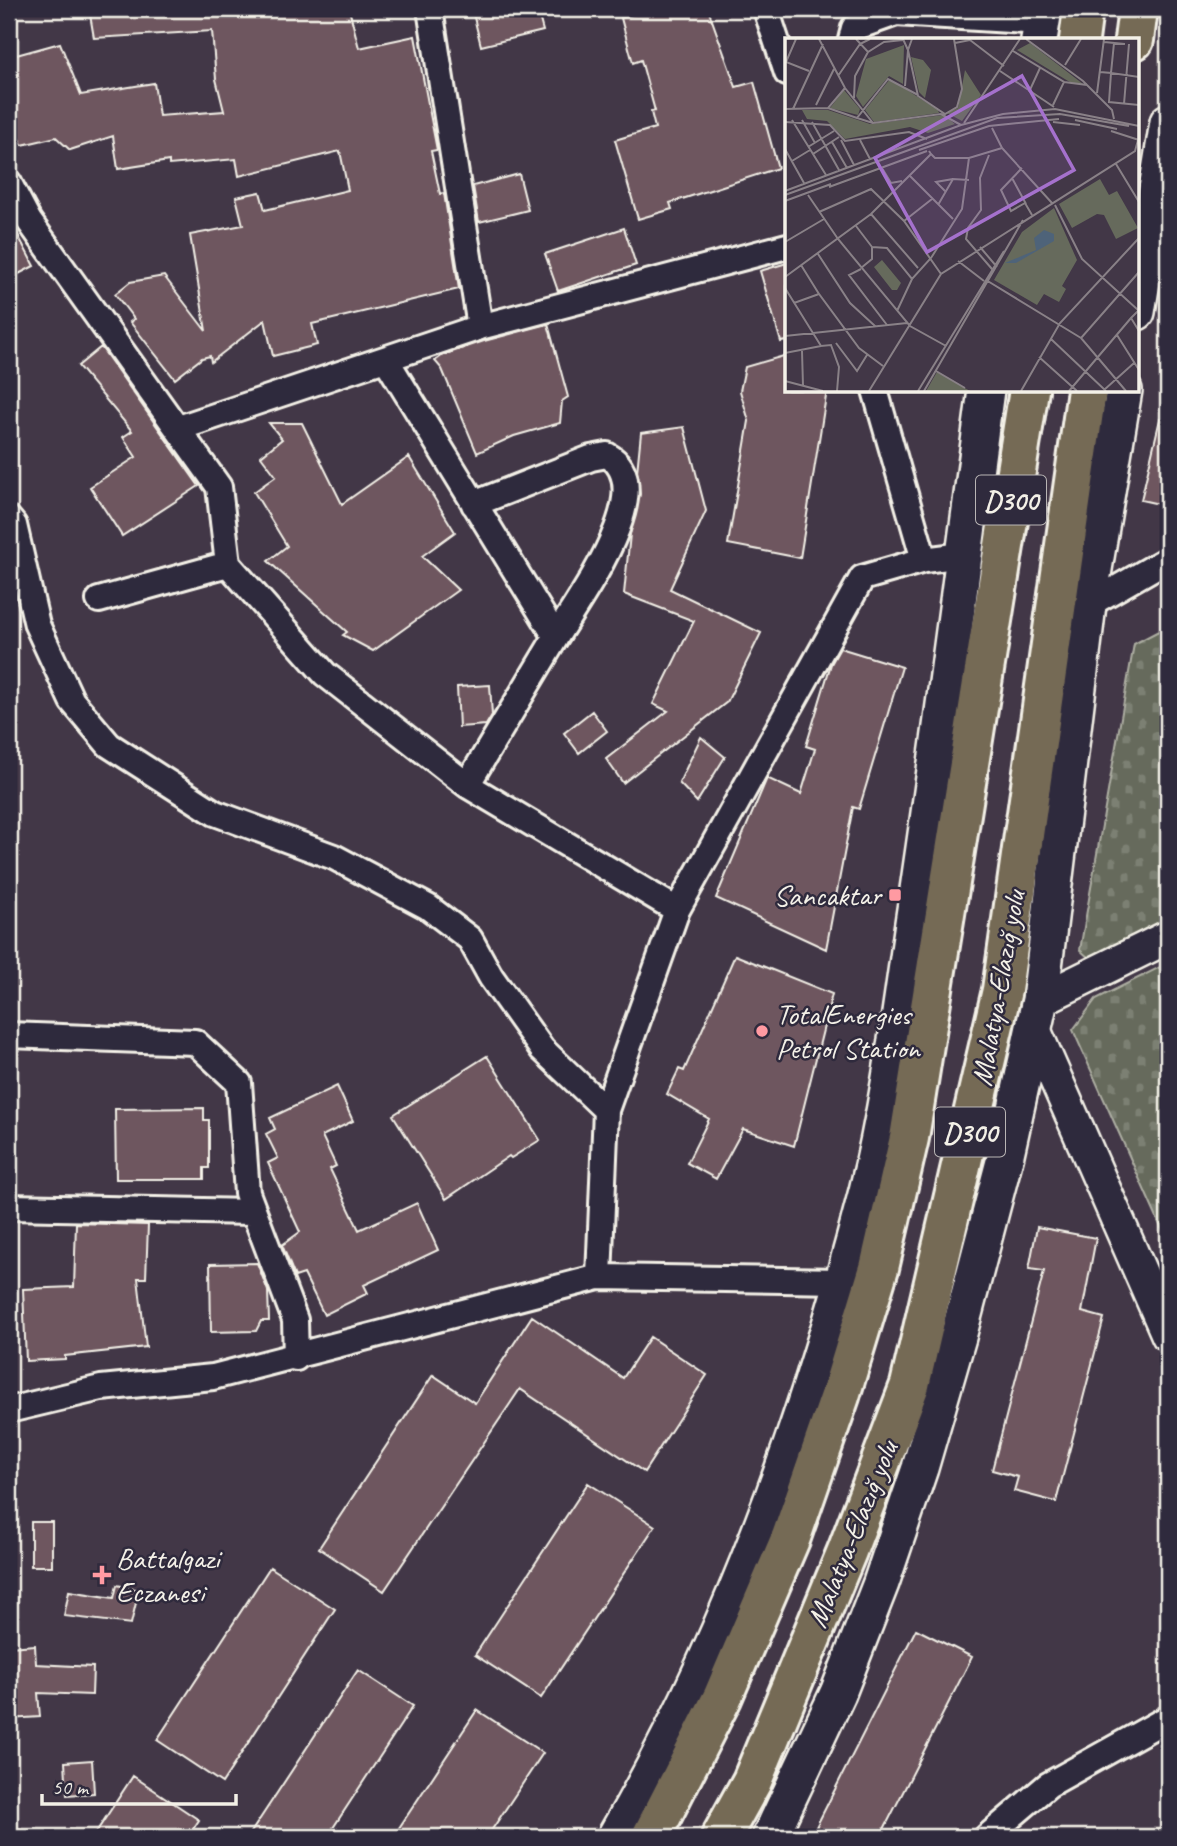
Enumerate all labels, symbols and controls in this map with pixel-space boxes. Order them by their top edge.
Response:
inset map [785,38,1138,392]
road number: D300 [976,476,1046,524]
place label: Sancaktar [774,876,883,914]
street label: Malatya-Elazığ yolu [962,885,1034,1089]
marker: Sancaktar [887,887,903,903]
place label: TotalEnergies Petrol Station [776,995,921,1067]
marker: TotalEnergies Petrol Station [754,1023,770,1039]
road number: D300 [935,1108,1005,1156]
street label: Malatya-Elazığ yolu [797,1433,907,1633]
place label: Battalgazi Eczanesi [116,1539,223,1611]
marker: Battalgazi Eczanesi [94,1567,110,1583]
scale bar [42,1762,236,1806]
text: 50 m [52,1774,90,1800]

